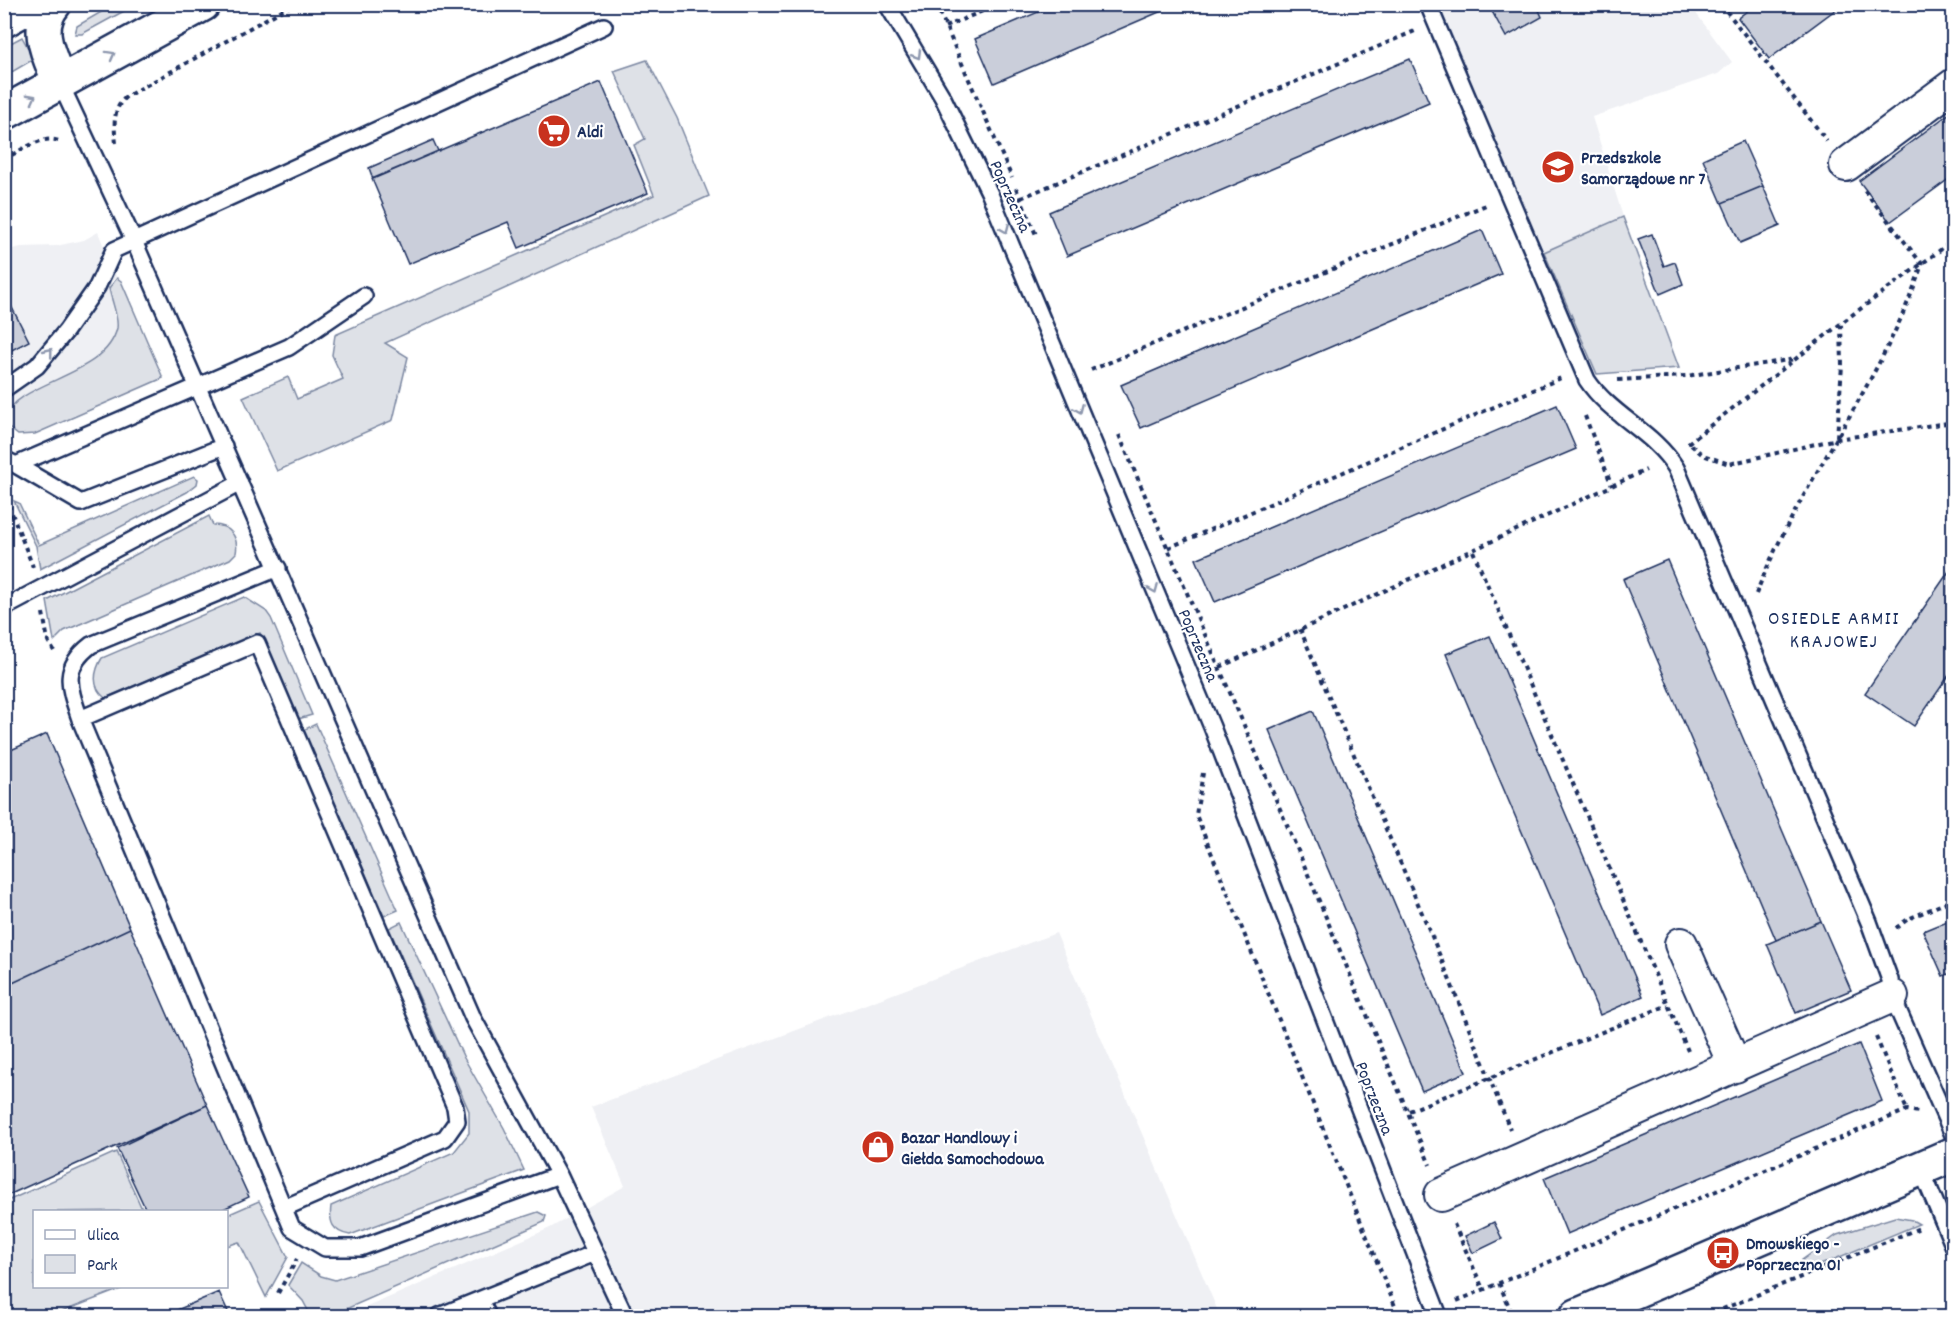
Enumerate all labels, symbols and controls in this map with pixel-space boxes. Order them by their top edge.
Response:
one-way arrow [910,49,921,59]
one-way arrow [105,51,116,62]
one-way arrow [26,94,37,105]
supermarket icon: Aldi [536,113,572,149]
place label: Aldi [577,121,604,146]
place label: Przedszkole Samorządowe nr 7 [1581,147,1705,193]
school or university icon: Przedszkole Samorządowe nr 7 [1540,149,1576,185]
street label: Poprzeczna [982,157,1036,238]
one-way arrow [997,223,1009,234]
one-way arrow [42,348,53,359]
one-way arrow [1072,403,1084,414]
one-way arrow [1147,583,1159,594]
street label: Poprzeczna [1170,606,1223,687]
district label: OSIEDLE ARMII KRAJOWEJ [1768,606,1900,657]
street label: Poprzeczna [1347,1059,1398,1140]
place label: Bazar Handlowy i Giełda Samochodowa [901,1127,1044,1173]
shop icon: Bazar Handlowy i Giełda Samochodowa [860,1129,896,1165]
legend [33,1210,228,1288]
text: Ulica [87,1224,119,1249]
place label: Dmowskiego - Poprzeczna 01 [1746,1233,1841,1279]
bus stop icon: Dmowskiego - Poprzeczna 01 [1705,1235,1741,1271]
text: Park [87,1254,118,1279]

